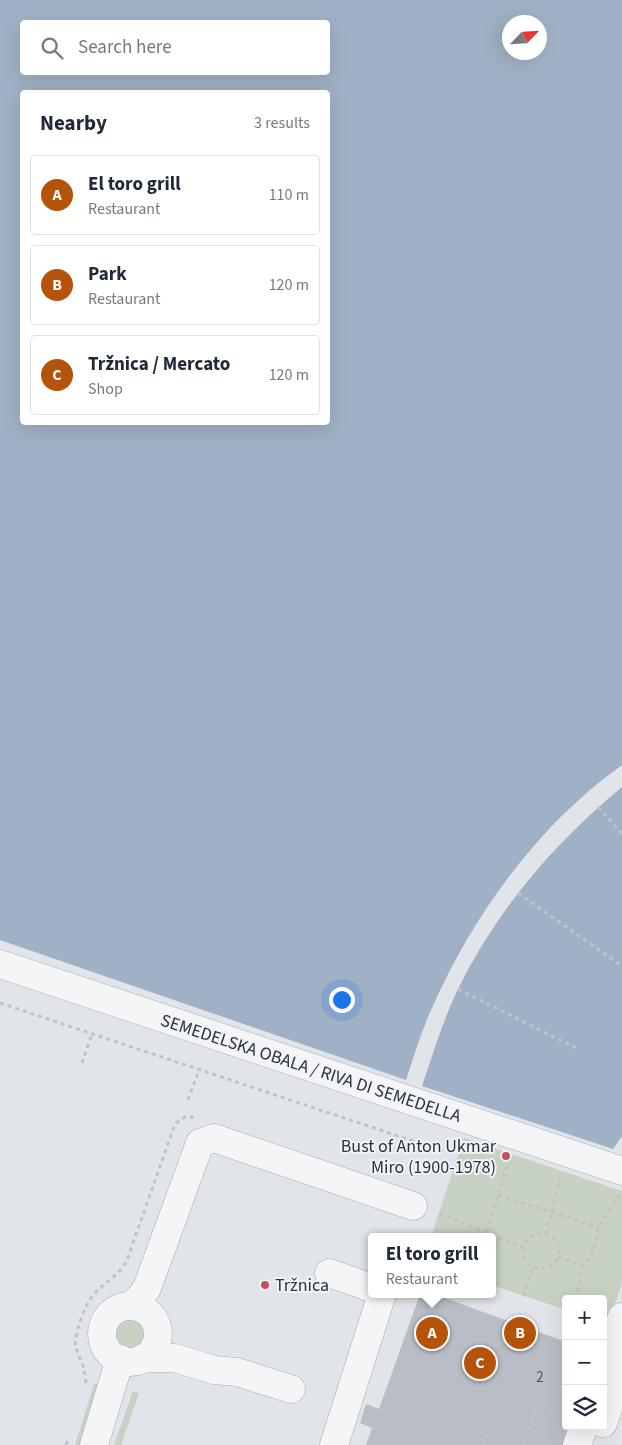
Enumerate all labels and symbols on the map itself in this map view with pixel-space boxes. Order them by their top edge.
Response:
north arrow [502,15,547,60]
your location [329,987,355,1013]
street label: SEMEDELSKA OBALA / RIVA DI SEMEDELLA [157,1008,464,1129]
place label: Bust of Anton Ukmar Miro (1900-1978) [341,1134,497,1180]
marker: Bust of Anton Ukmar Miro (1900-1978) [500,1150,512,1162]
place label: Tržnica [275,1273,329,1298]
marker: Tržnica [259,1279,271,1291]
pin: A [416,1314,448,1352]
pin: B [504,1314,536,1352]
pin: C [464,1344,496,1382]
house number: 2 [536,1367,544,1388]

